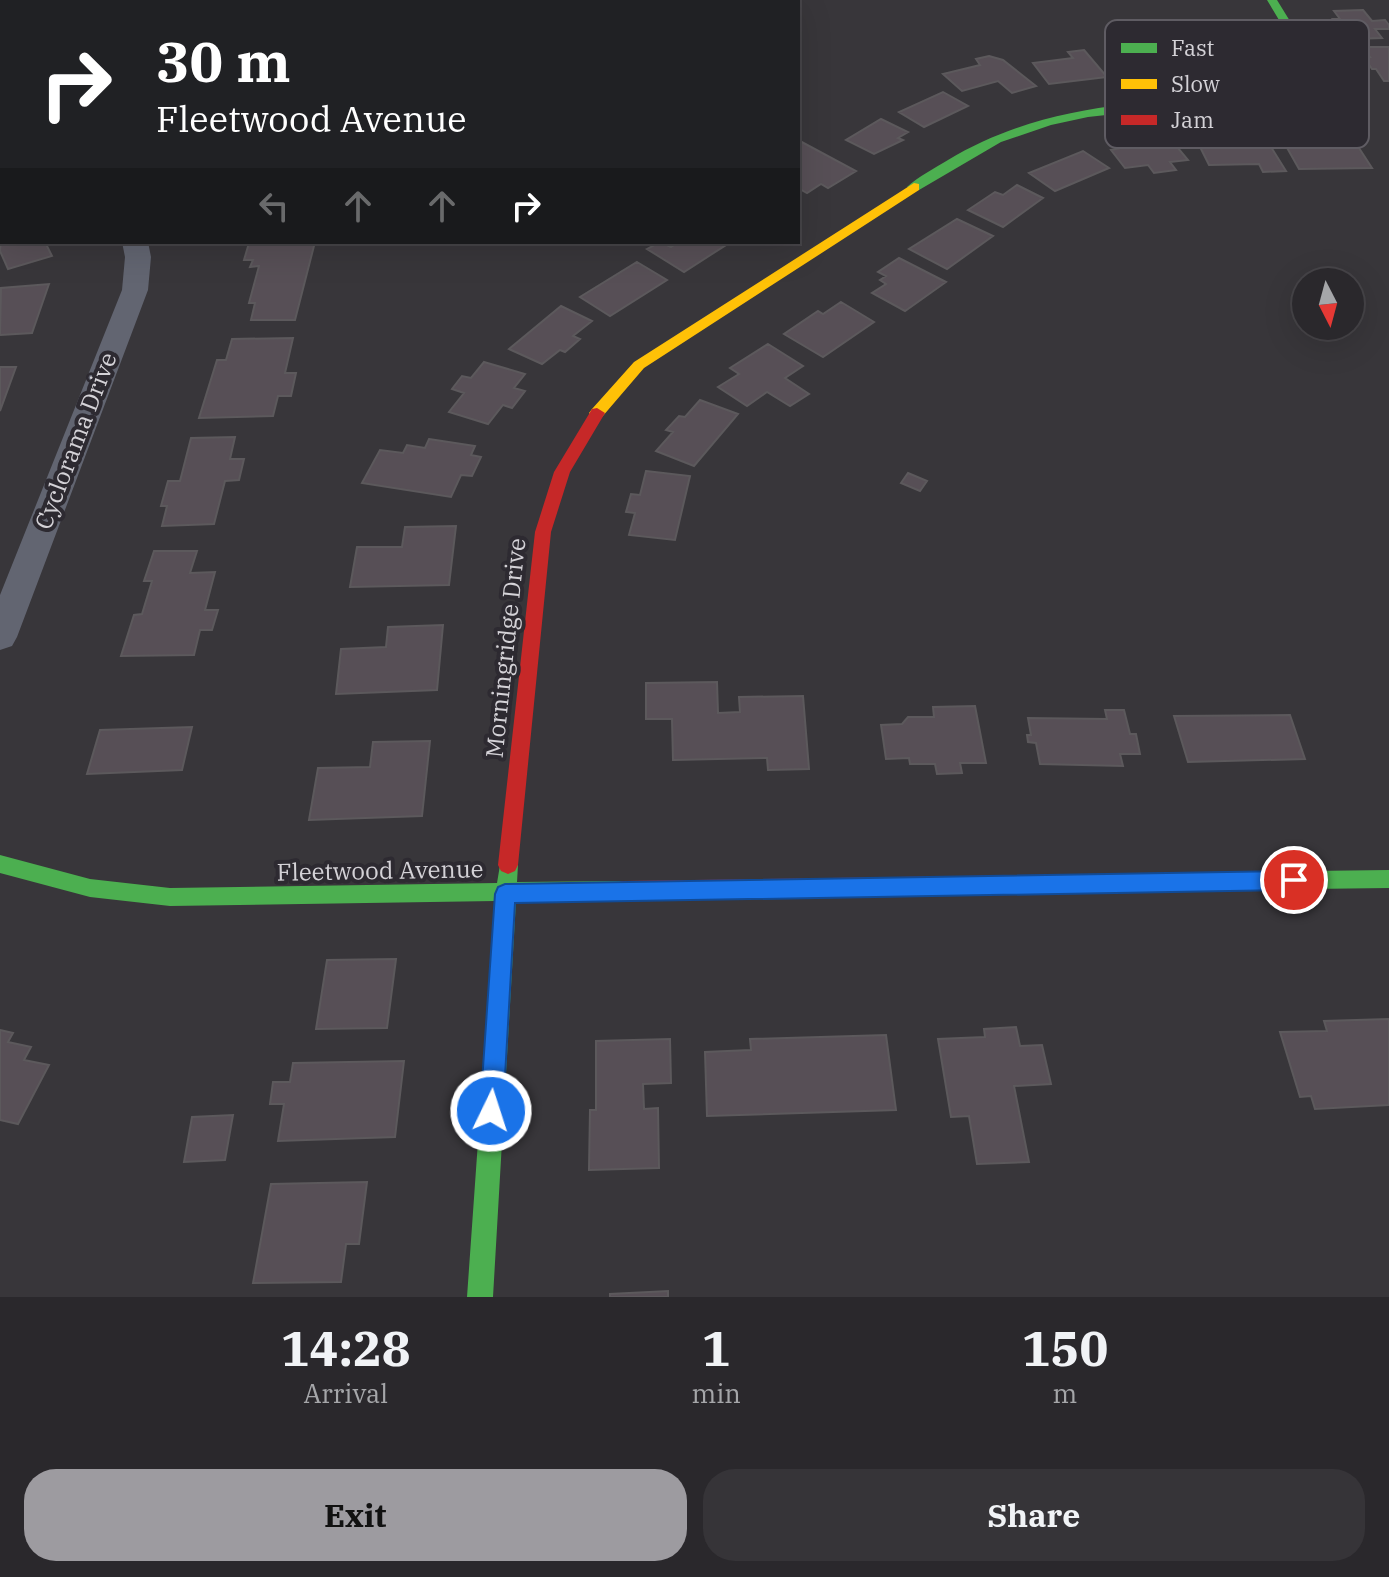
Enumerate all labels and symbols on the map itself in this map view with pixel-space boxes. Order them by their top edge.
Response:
legend [1105,20,1369,148]
text: Fast [1171,33,1214,62]
text: Slow [1171,69,1220,98]
text: Jam [1171,105,1214,134]
north arrow [1292,268,1364,340]
street label: Cyclorama Drive [27,348,124,534]
street label: Morningridge Drive [478,536,532,760]
pin [1260,846,1328,914]
street label: Fleetwood Avenue [276,852,484,888]
position arrow [449,1069,533,1153]

